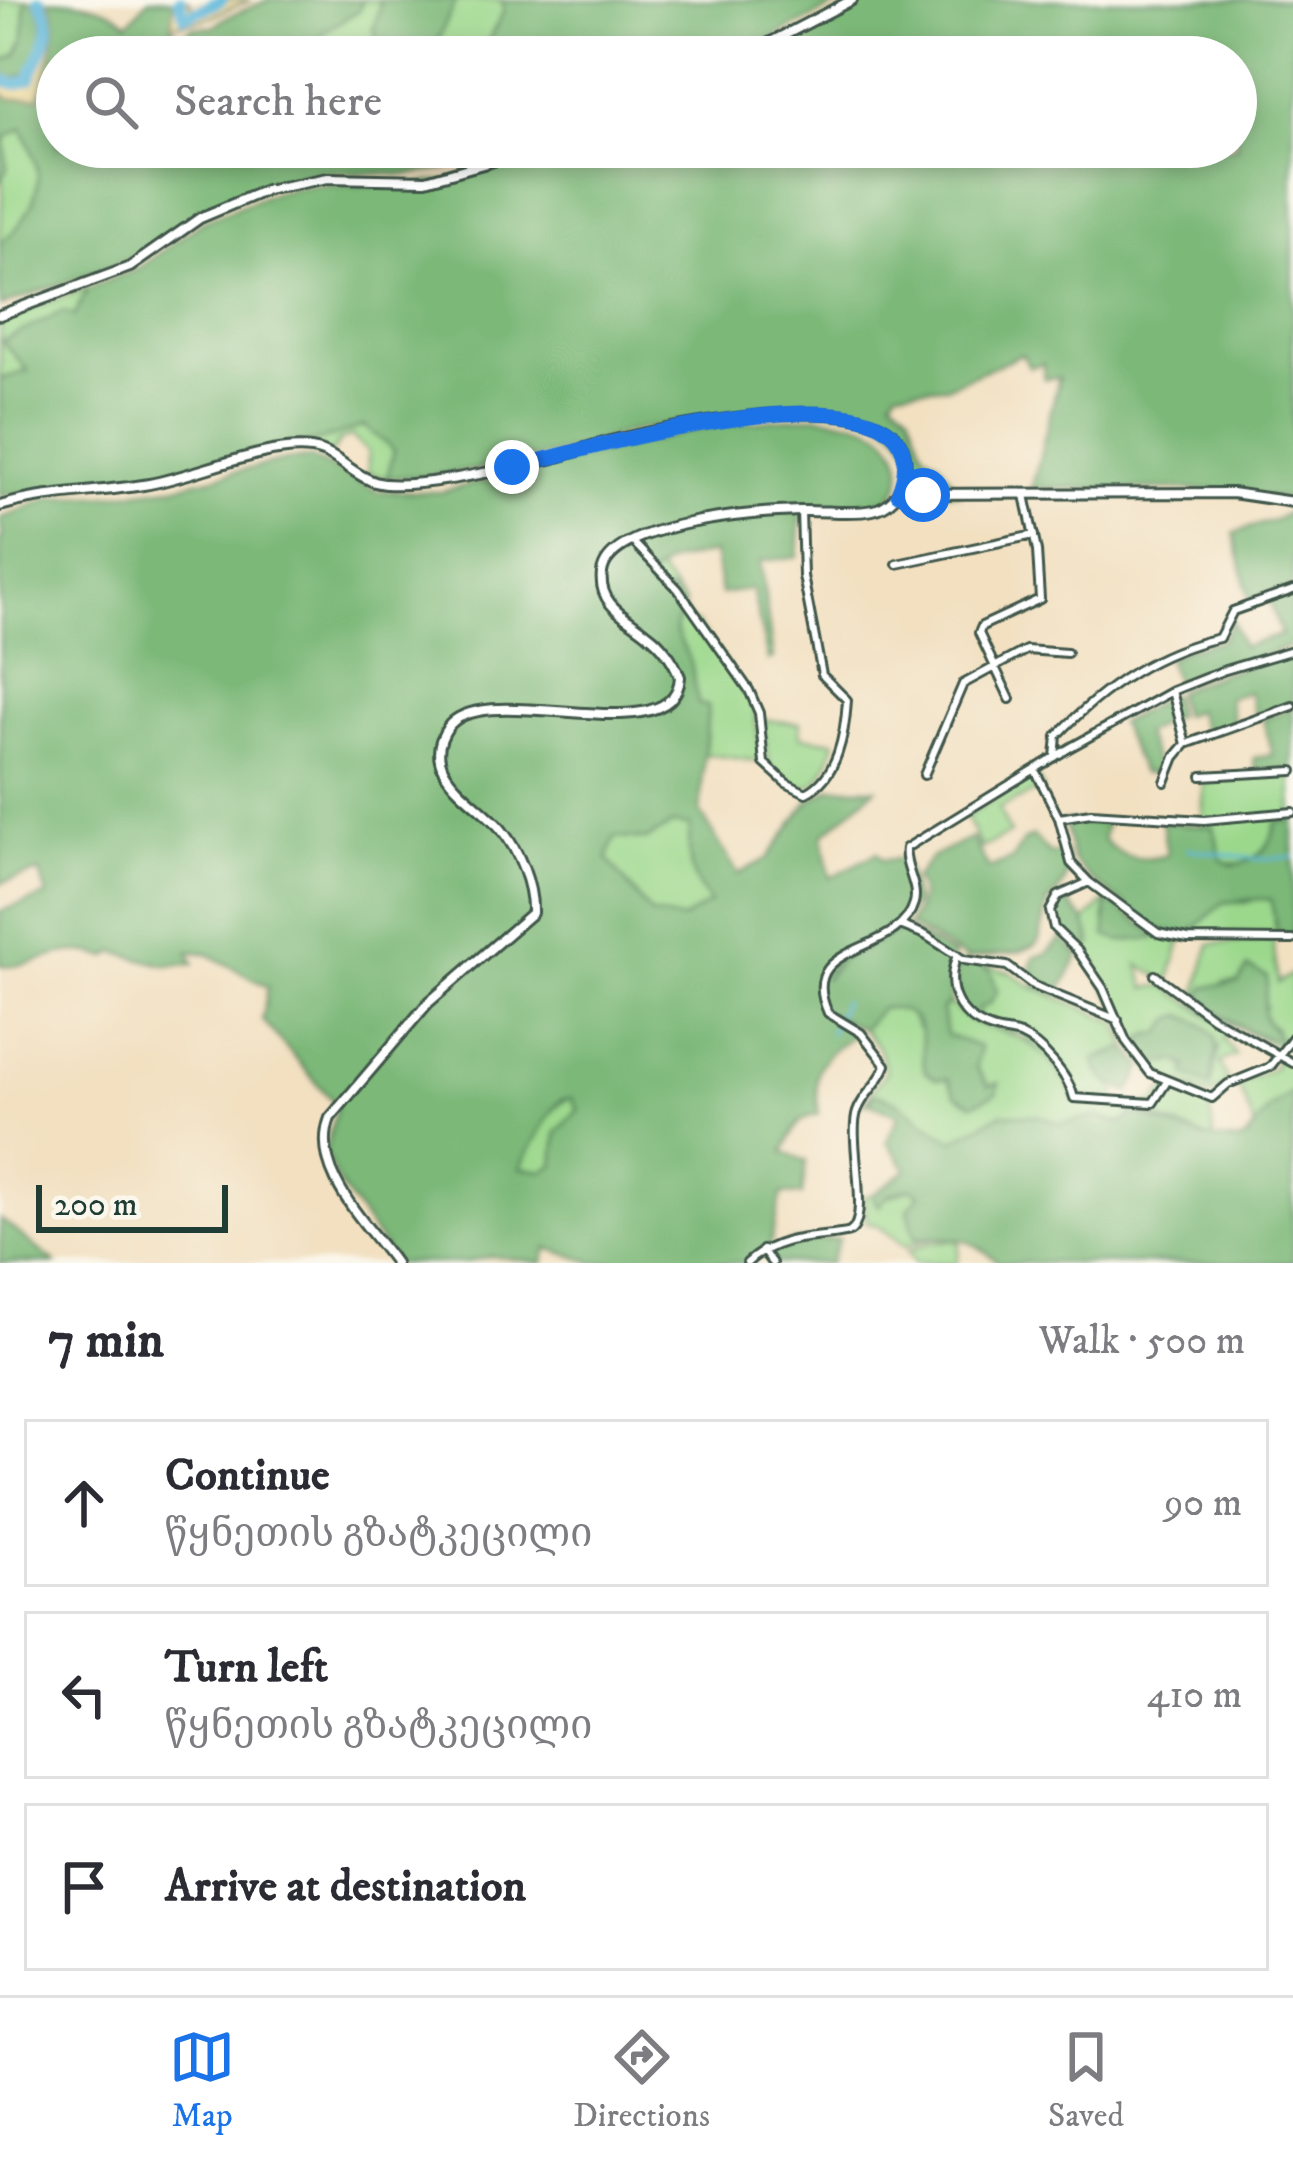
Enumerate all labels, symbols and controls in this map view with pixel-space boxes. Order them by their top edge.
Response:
search box [36,36,1257,168]
icon: search [78,69,144,135]
text: Search here [174,74,382,130]
route end [485,440,539,494]
route start [896,468,950,522]
scale bar [36,1179,228,1232]
text: 200 m [54,1185,138,1226]
text: 7 min [48,1309,164,1373]
text: Walk · 500 m [1039,1317,1245,1366]
text: Continue [165,1448,330,1504]
icon: ahead [51,1470,117,1536]
text: 90 m [1164,1479,1242,1528]
text: წყნეთის გზატკეცილი [165,1510,592,1559]
text: Turn left [165,1640,328,1696]
icon: left [51,1662,117,1728]
text: 410 m [1147,1671,1242,1720]
text: წყნეთის გზატკეცილი [165,1702,592,1751]
icon: arrive [51,1854,117,1920]
text: Arrive at destination [165,1859,526,1915]
tab: Map [169,2024,235,2137]
tab: Directions [573,2024,710,2137]
tab: Saved [1048,2024,1124,2137]

